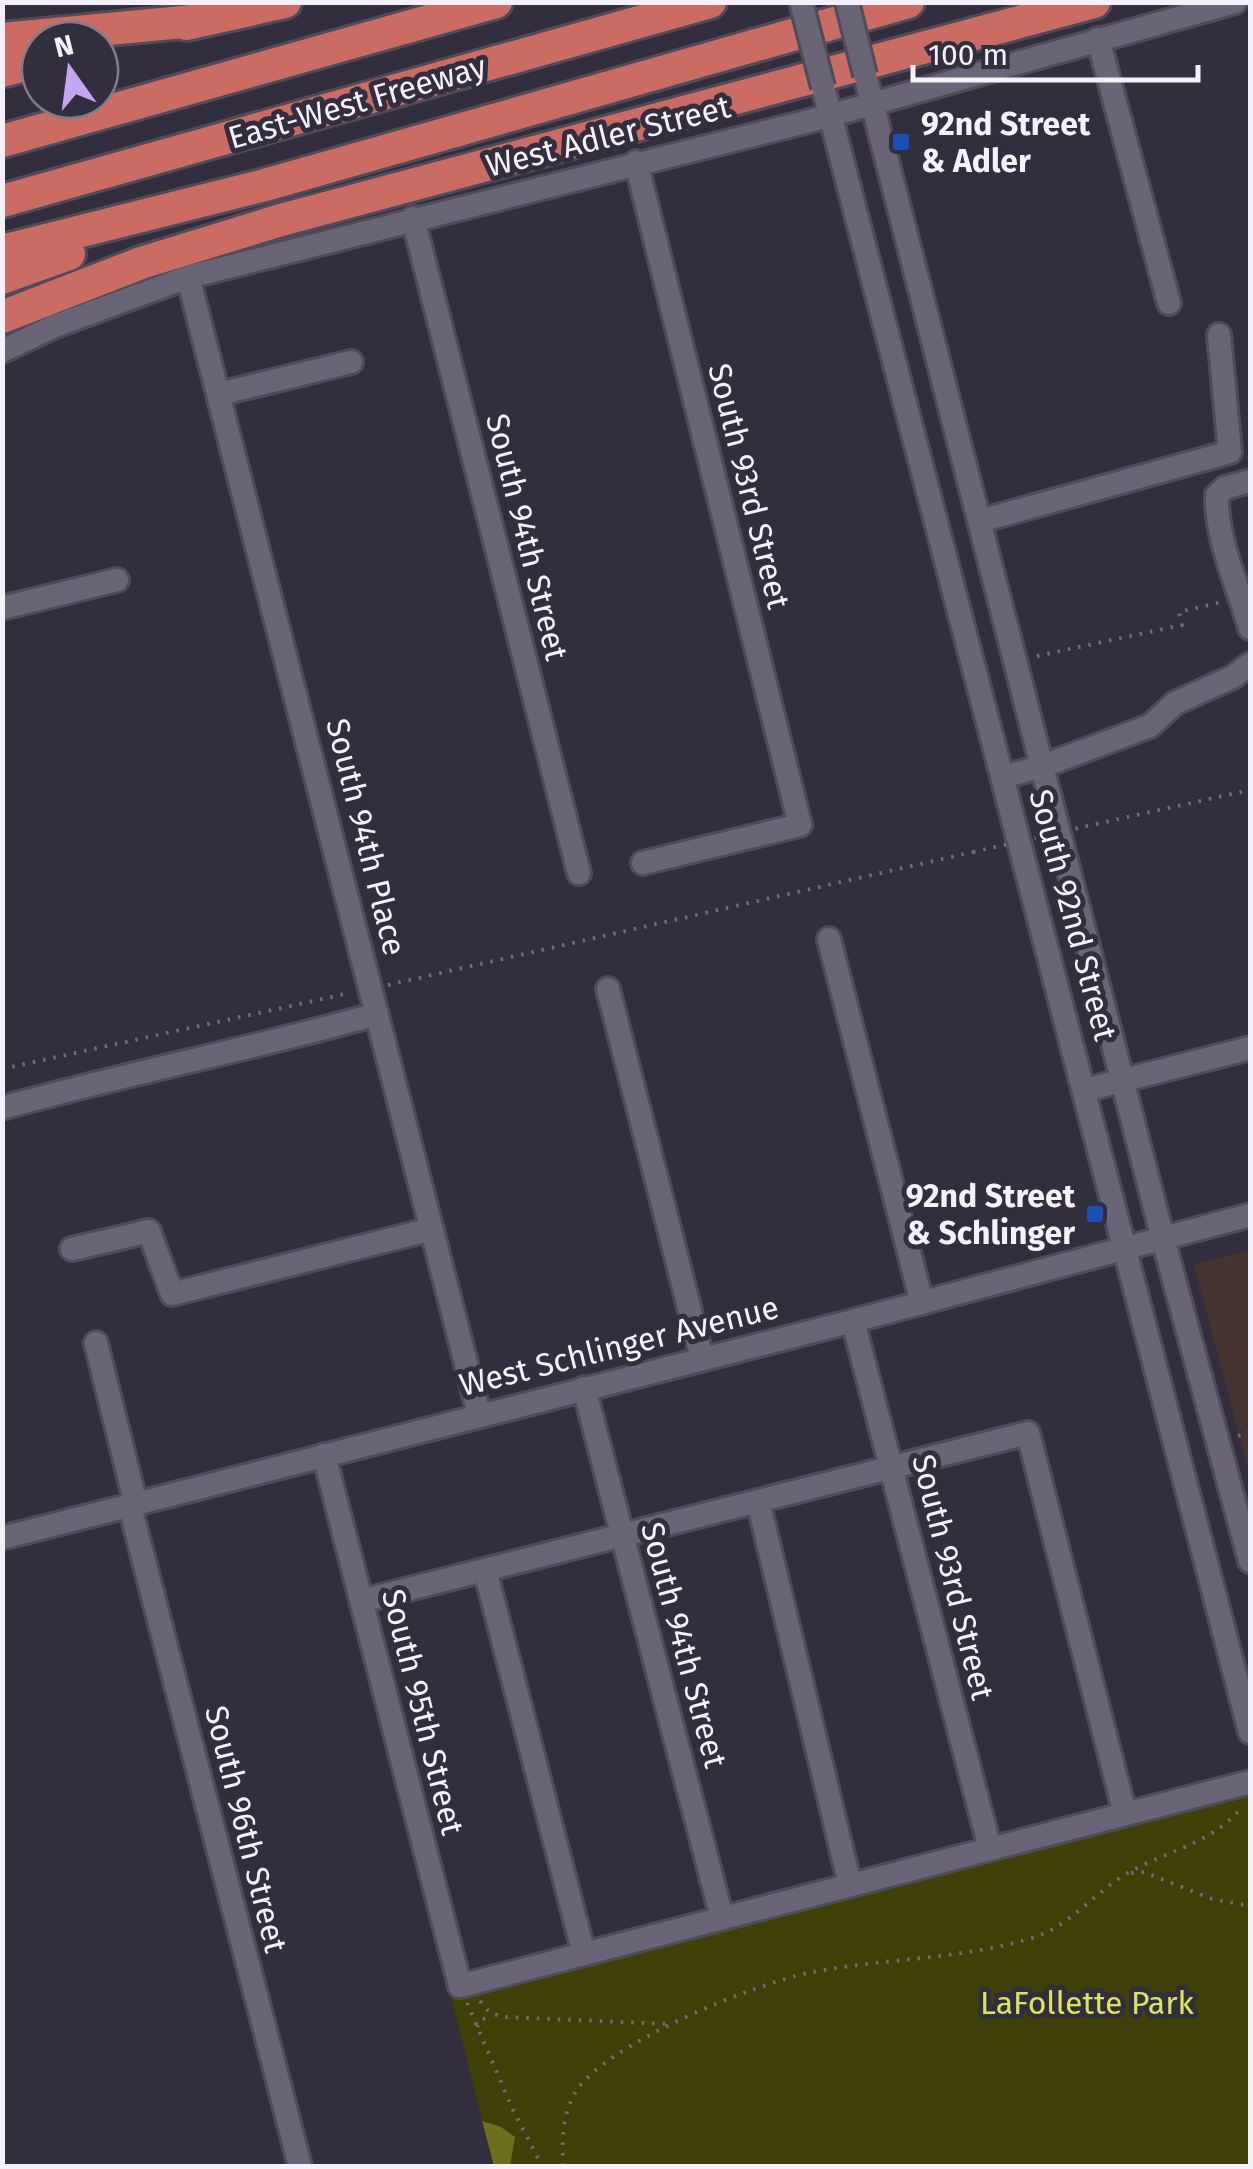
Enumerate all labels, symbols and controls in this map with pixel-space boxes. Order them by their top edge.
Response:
north arrow [20,20,120,120]
scale bar [913,20,1198,82]
text: N [51,28,77,64]
text: 100 m [928,37,1008,73]
street label: East-West Freeway [224,47,491,157]
street label: West Adler Street [482,87,734,185]
place label: 92nd Street & Adler [921,105,1091,180]
marker: 92nd Street & Adler [890,131,912,153]
street label: South 93rd Street [700,359,798,613]
street label: South 94th Street [478,410,576,665]
street label: South 94th Place [318,715,414,959]
street label: South 92nd Street [1021,785,1125,1045]
place label: 92nd Street & Schlinger [906,1177,1076,1252]
marker: 92nd Street & Schlinger [1084,1203,1106,1225]
street label: West Schlinger Avenue [455,1288,783,1404]
street label: South 93rd Street [904,1450,1002,1704]
street label: South 94th Street [633,1518,735,1772]
street label: South 95th Street [374,1585,472,1839]
street label: South 96th Street [197,1702,295,1957]
park label: LaFollette Park [980,1984,1195,2022]

